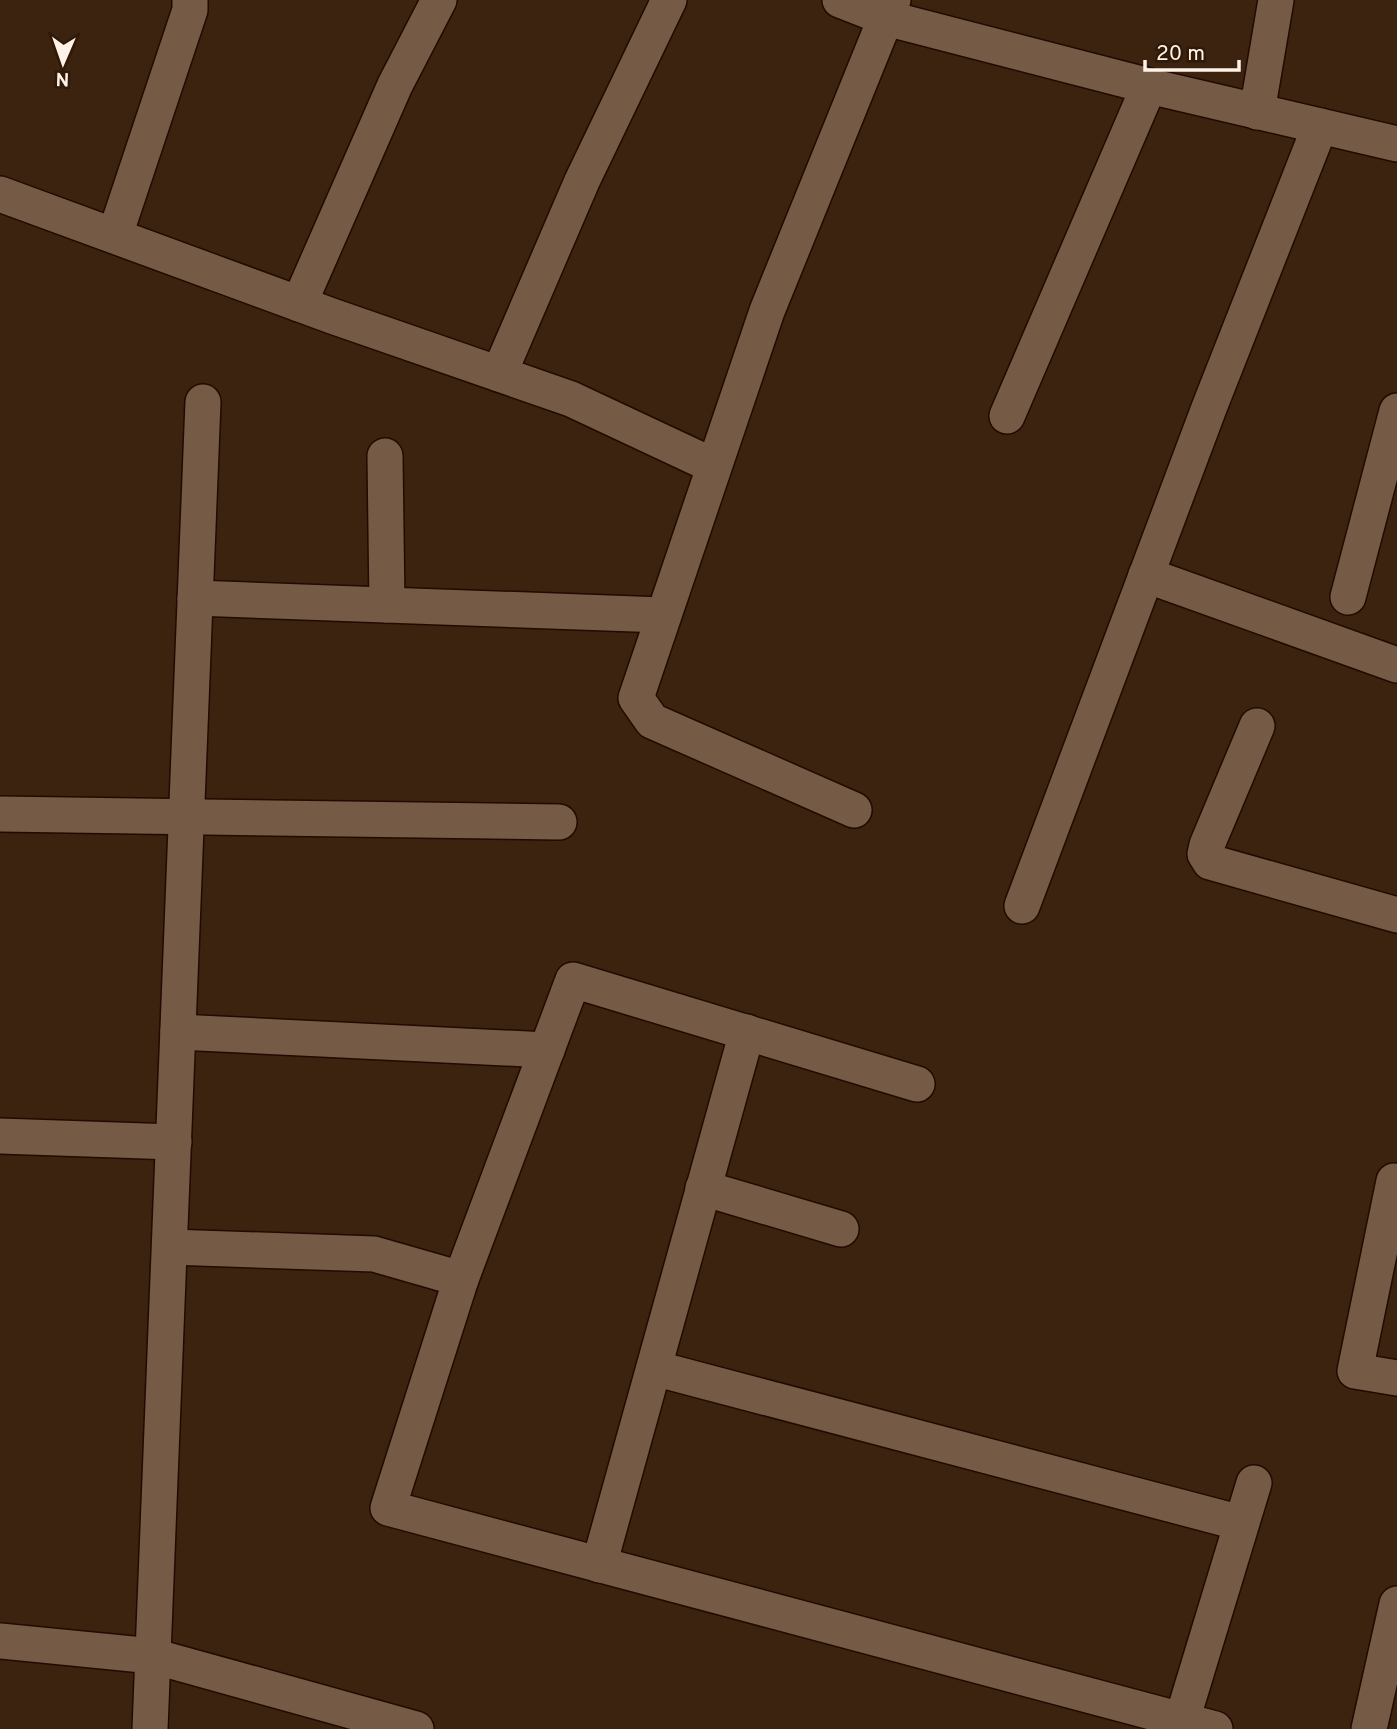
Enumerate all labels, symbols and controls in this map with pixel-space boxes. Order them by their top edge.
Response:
north arrow [28,28,98,98]
scale bar [1145,28,1240,72]
text: 20 m [1156,41,1205,68]
text: N [55,66,70,90]

